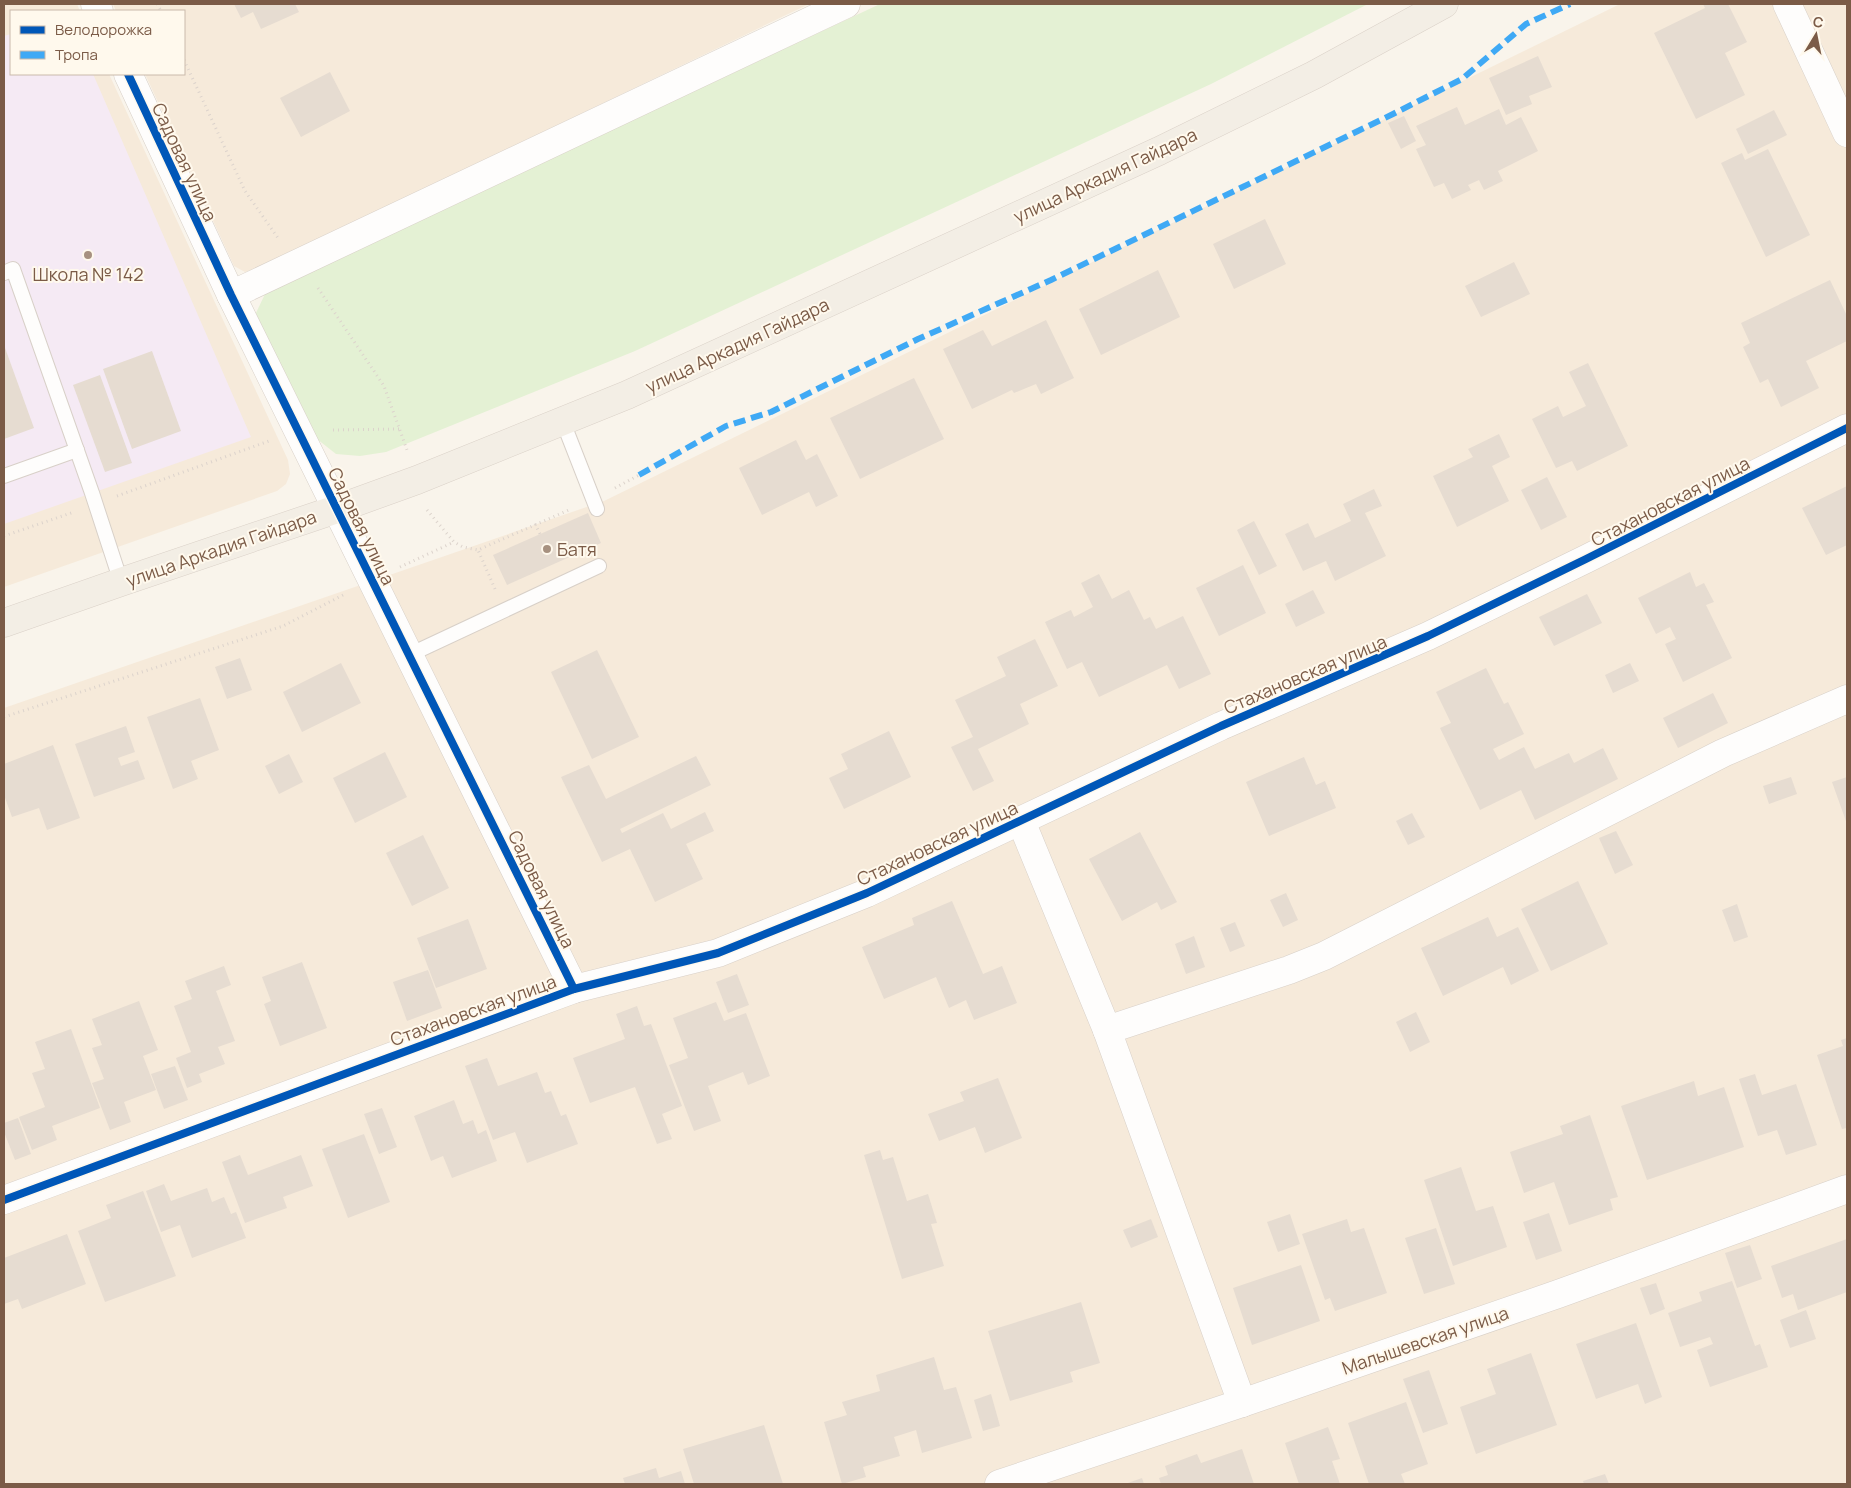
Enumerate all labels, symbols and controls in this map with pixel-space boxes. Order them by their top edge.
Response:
legend [10,10,185,75]
north arrow [1791,10,1841,60]
text: С [1812,11,1825,32]
text: Велодорожка [55,19,152,40]
text: Тропа [55,44,98,65]
street label: Садовая улица [147,99,223,225]
street label: улица Аркадия Гайдара [1009,122,1201,228]
marker: Школа № 142 [82,249,94,261]
place label: Школа № 142 [32,262,144,286]
street label: улица Аркадия Гайдара [641,292,833,398]
street label: Стахановская улица [1587,451,1753,551]
street label: Садовая улица [323,463,401,589]
street label: улица Аркадия Гайдара [123,504,319,592]
place label: Батя [557,537,597,561]
marker: Батя [541,543,553,555]
street label: Стахановская улица [1220,629,1390,719]
street label: Стахановская улица [853,795,1021,891]
street label: Садовая улица [503,826,581,952]
street label: Стахановская улица [387,969,559,1051]
street label: Малышевская улица [1339,1300,1511,1380]

